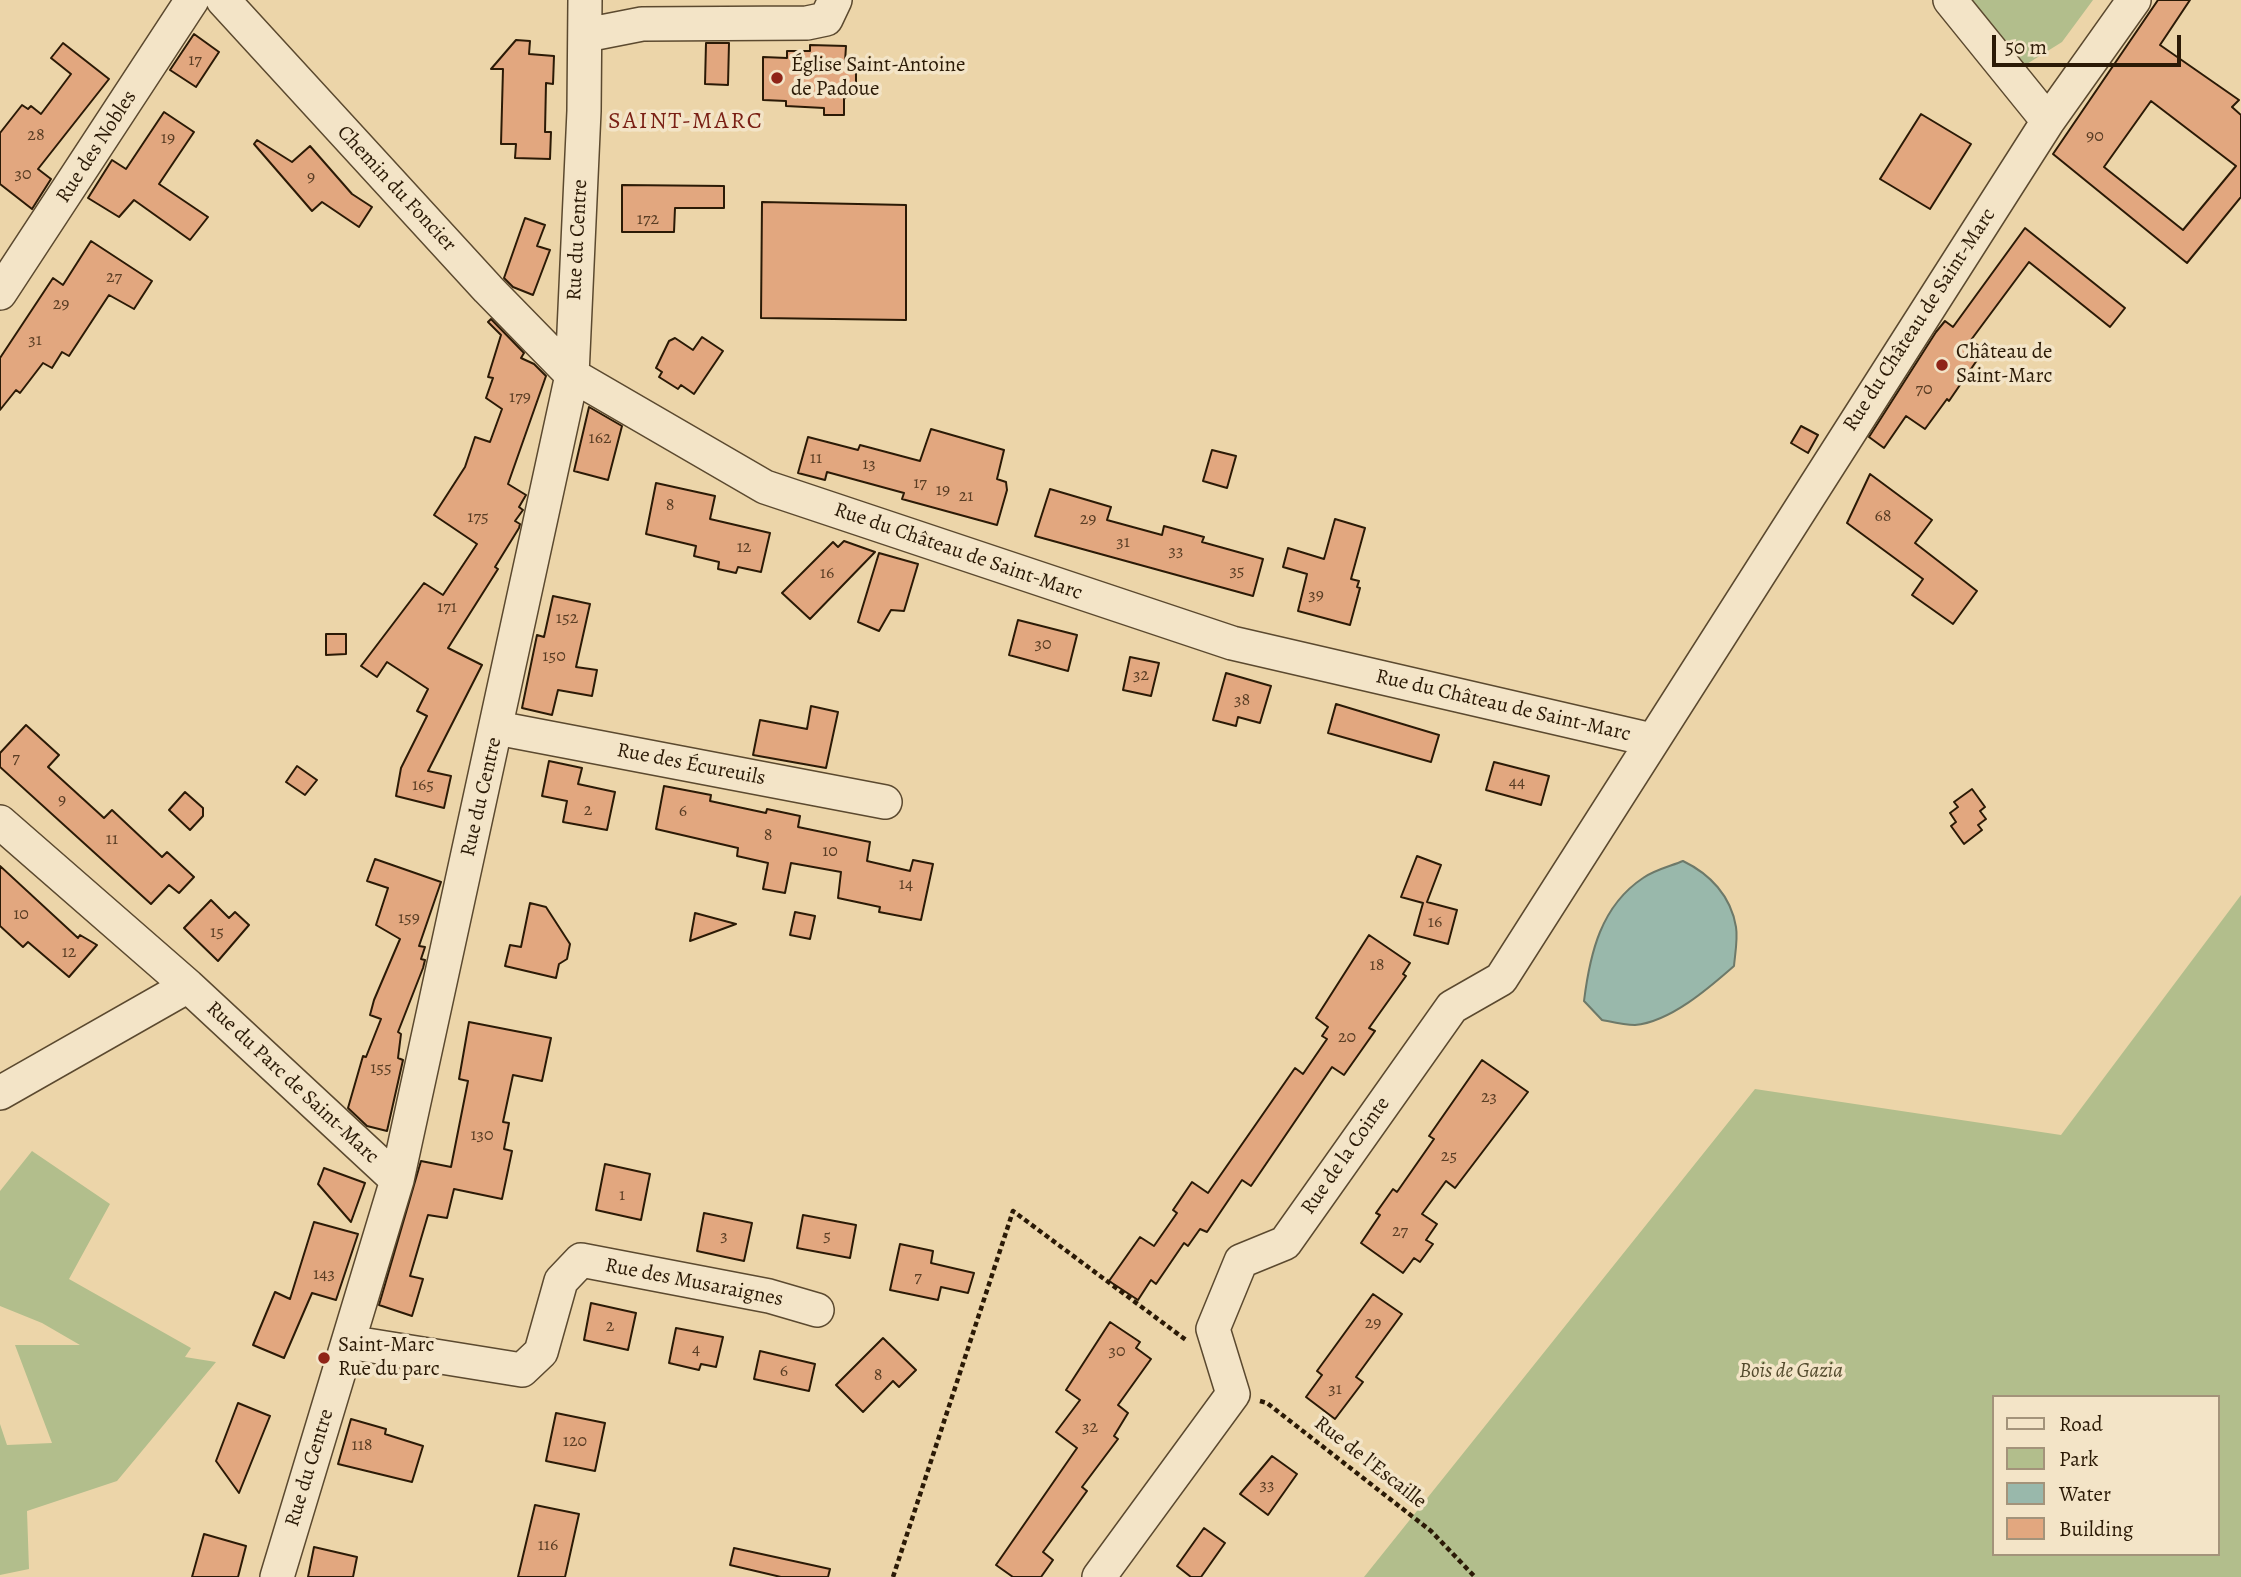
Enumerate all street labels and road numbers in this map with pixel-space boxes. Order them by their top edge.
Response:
street label: Rue des Nobles [51,86,143,208]
street label: Chemin du Foncier [331,121,461,257]
street label: Rue du Centre [562,179,594,301]
street label: Rue du Château de Saint-Marc [1838,204,2002,436]
street label: Rue du Château de Saint-Marc [831,498,1085,606]
street label: Rue du Château de Saint-Marc [1373,664,1633,748]
street label: Rue du Centre [456,735,508,859]
street label: Rue des Écureuils [615,738,767,792]
street label: Rue du Parc de Saint-Marc [200,996,384,1170]
street label: Rue de la Cointe [1296,1092,1396,1220]
street label: Rue des Musaraignes [603,1253,785,1313]
street label: Rue du Centre [280,1406,340,1530]
street label: Rue de l'Escaille [1309,1411,1431,1515]

